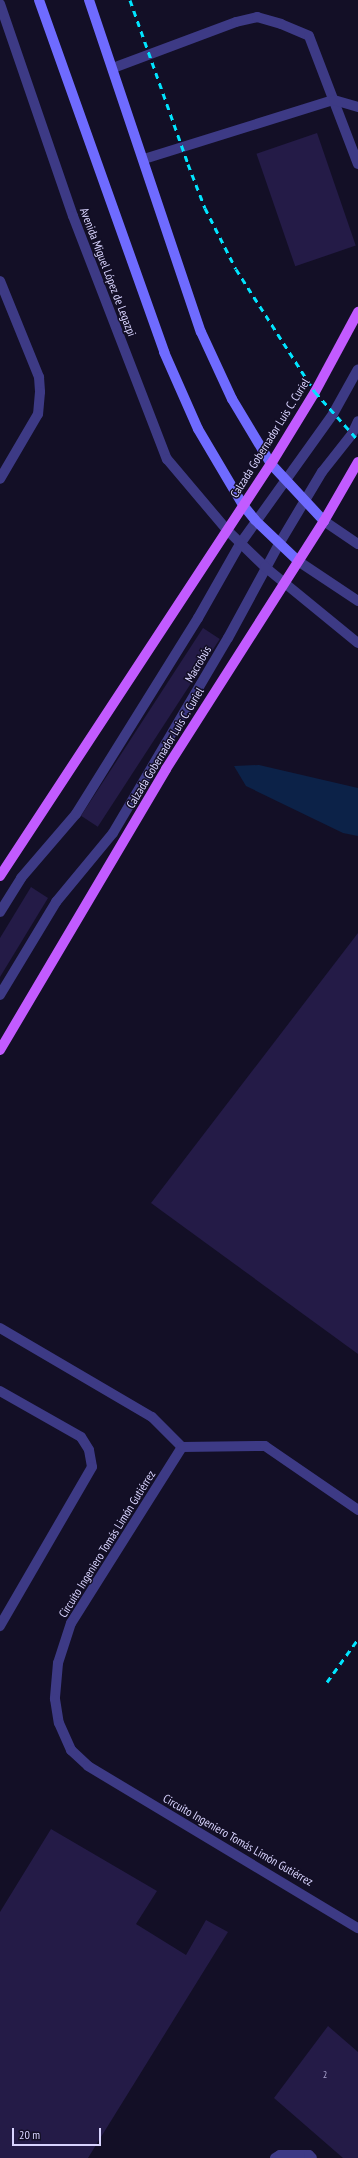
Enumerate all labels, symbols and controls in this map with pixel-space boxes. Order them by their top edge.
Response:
street label: Avenida Miguel López de Legazpi [77,205,139,339]
street label: Calzada Gobernador Luis C. Curiel [227,375,313,501]
street label: Macrobús [182,643,214,685]
street label: Calzada Gobernador Luis C. Curiel [123,685,207,811]
street label: Circuito Ingeniero Tomás Limón Gutiérrez [56,1468,158,1620]
street label: Circuito Ingeniero Tomás Limón Gutiérrez [160,1791,316,1889]
house number: 2 [323,2069,327,2081]
scale bar [14,2120,103,2146]
text: 20 m [19,2127,40,2142]

